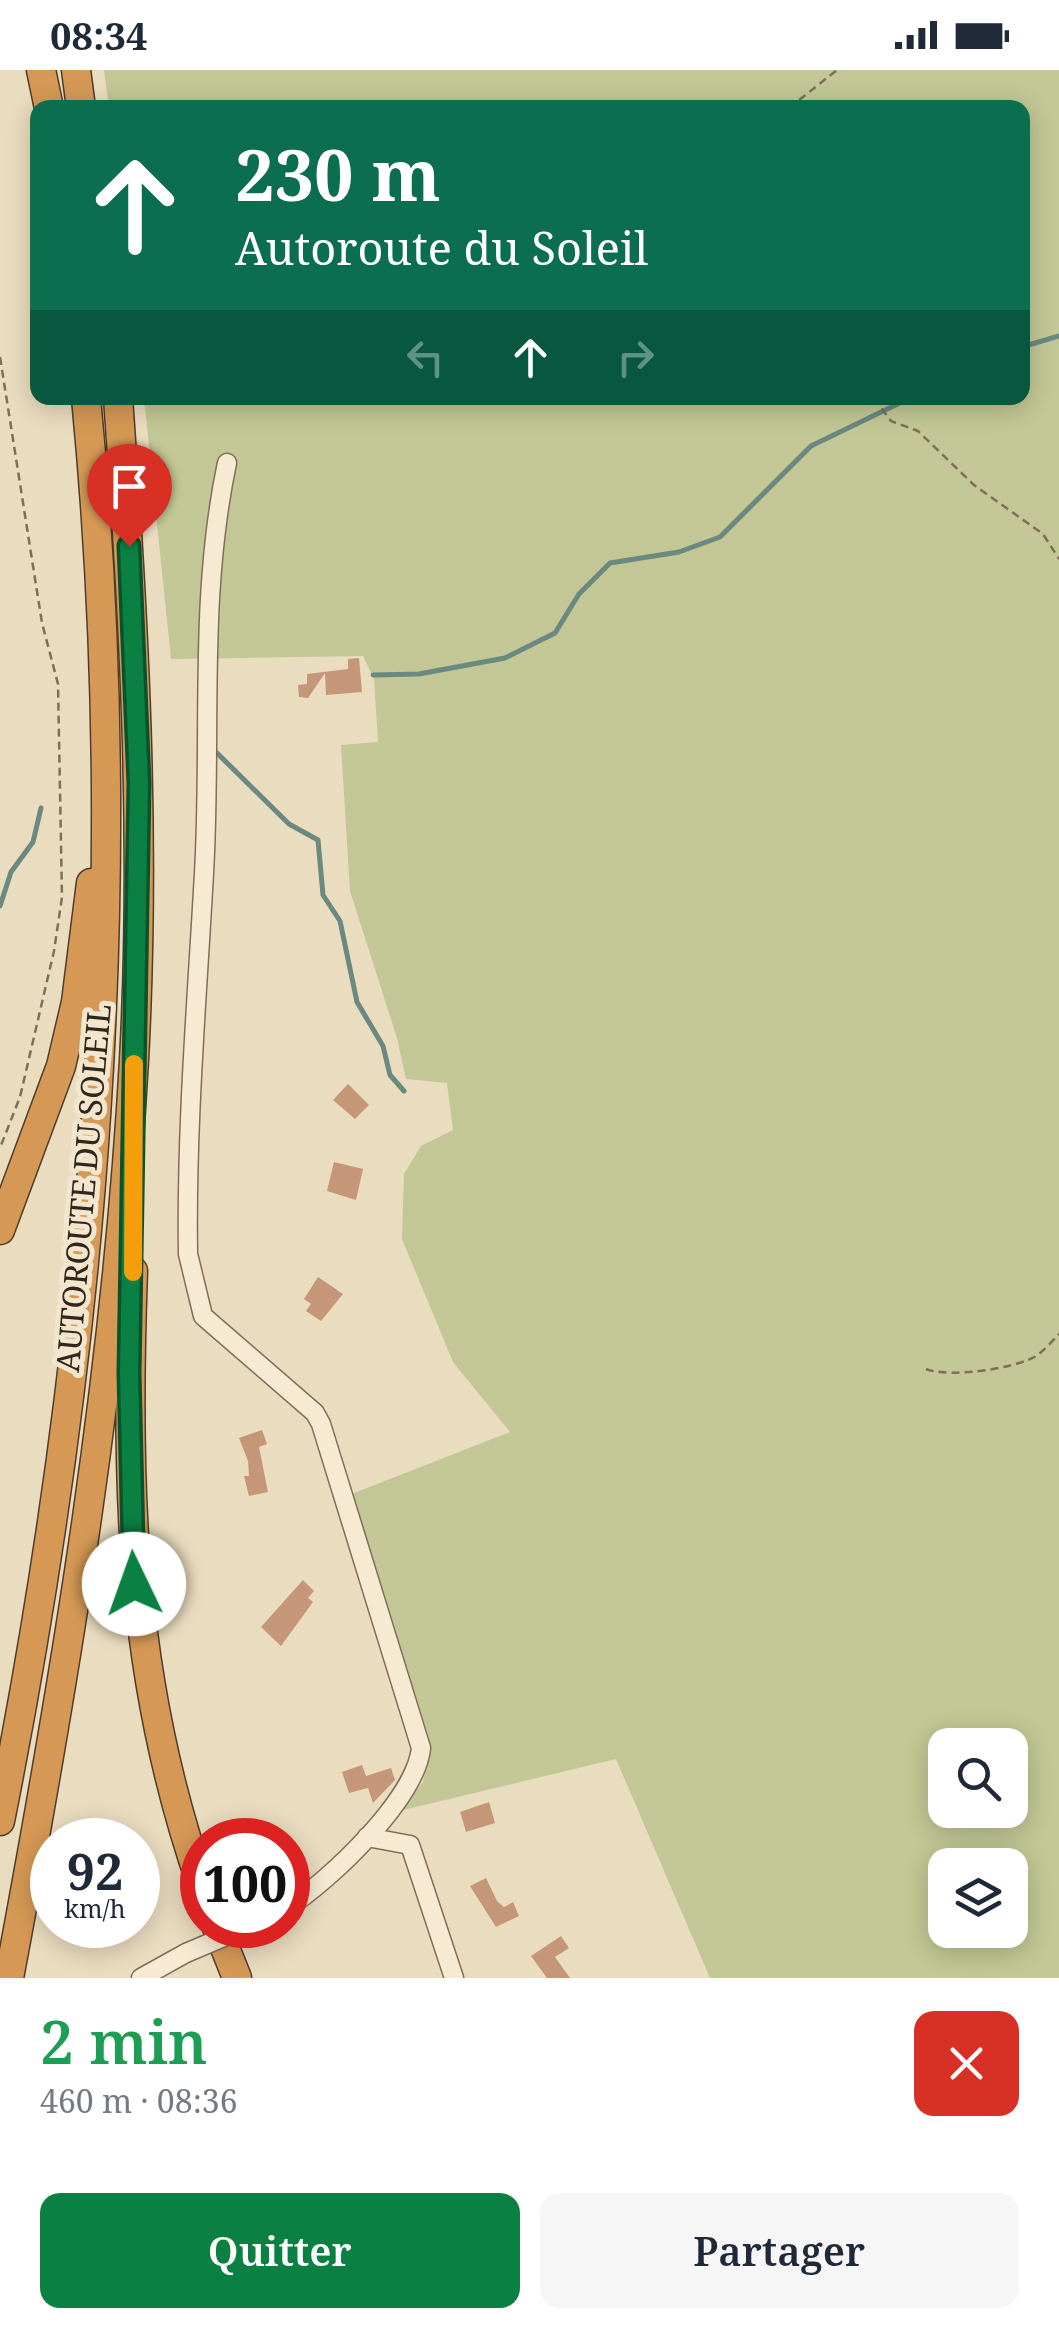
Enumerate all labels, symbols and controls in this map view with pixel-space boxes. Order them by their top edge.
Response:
text: 08:34 [50,9,147,61]
text: 230 m [235,126,441,222]
icon: ahead [70,140,200,270]
text: Autoroute du Soleil [235,217,648,278]
icon: left [398,330,453,385]
icon: ahead [503,330,558,385]
icon: right [608,330,663,385]
pin [87,444,172,547]
icon: arrive [102,459,157,514]
street label: AUTOROUTE DU SOLEIL [45,1002,120,1374]
position arrow [82,1532,186,1636]
map controls [928,1728,1028,1948]
button: search [928,1728,1028,1828]
speed limit sign: 100 [180,1818,310,1948]
text: 92 [67,1837,123,1905]
button: layers [928,1848,1028,1948]
text: km/h [64,1891,126,1925]
text: 2 min [40,2000,208,2082]
button: close [914,2011,1019,2116]
text: 460 m · 08:36 [40,2079,238,2122]
button: Quitter [40,2193,520,2308]
button: Partager [540,2193,1019,2308]

